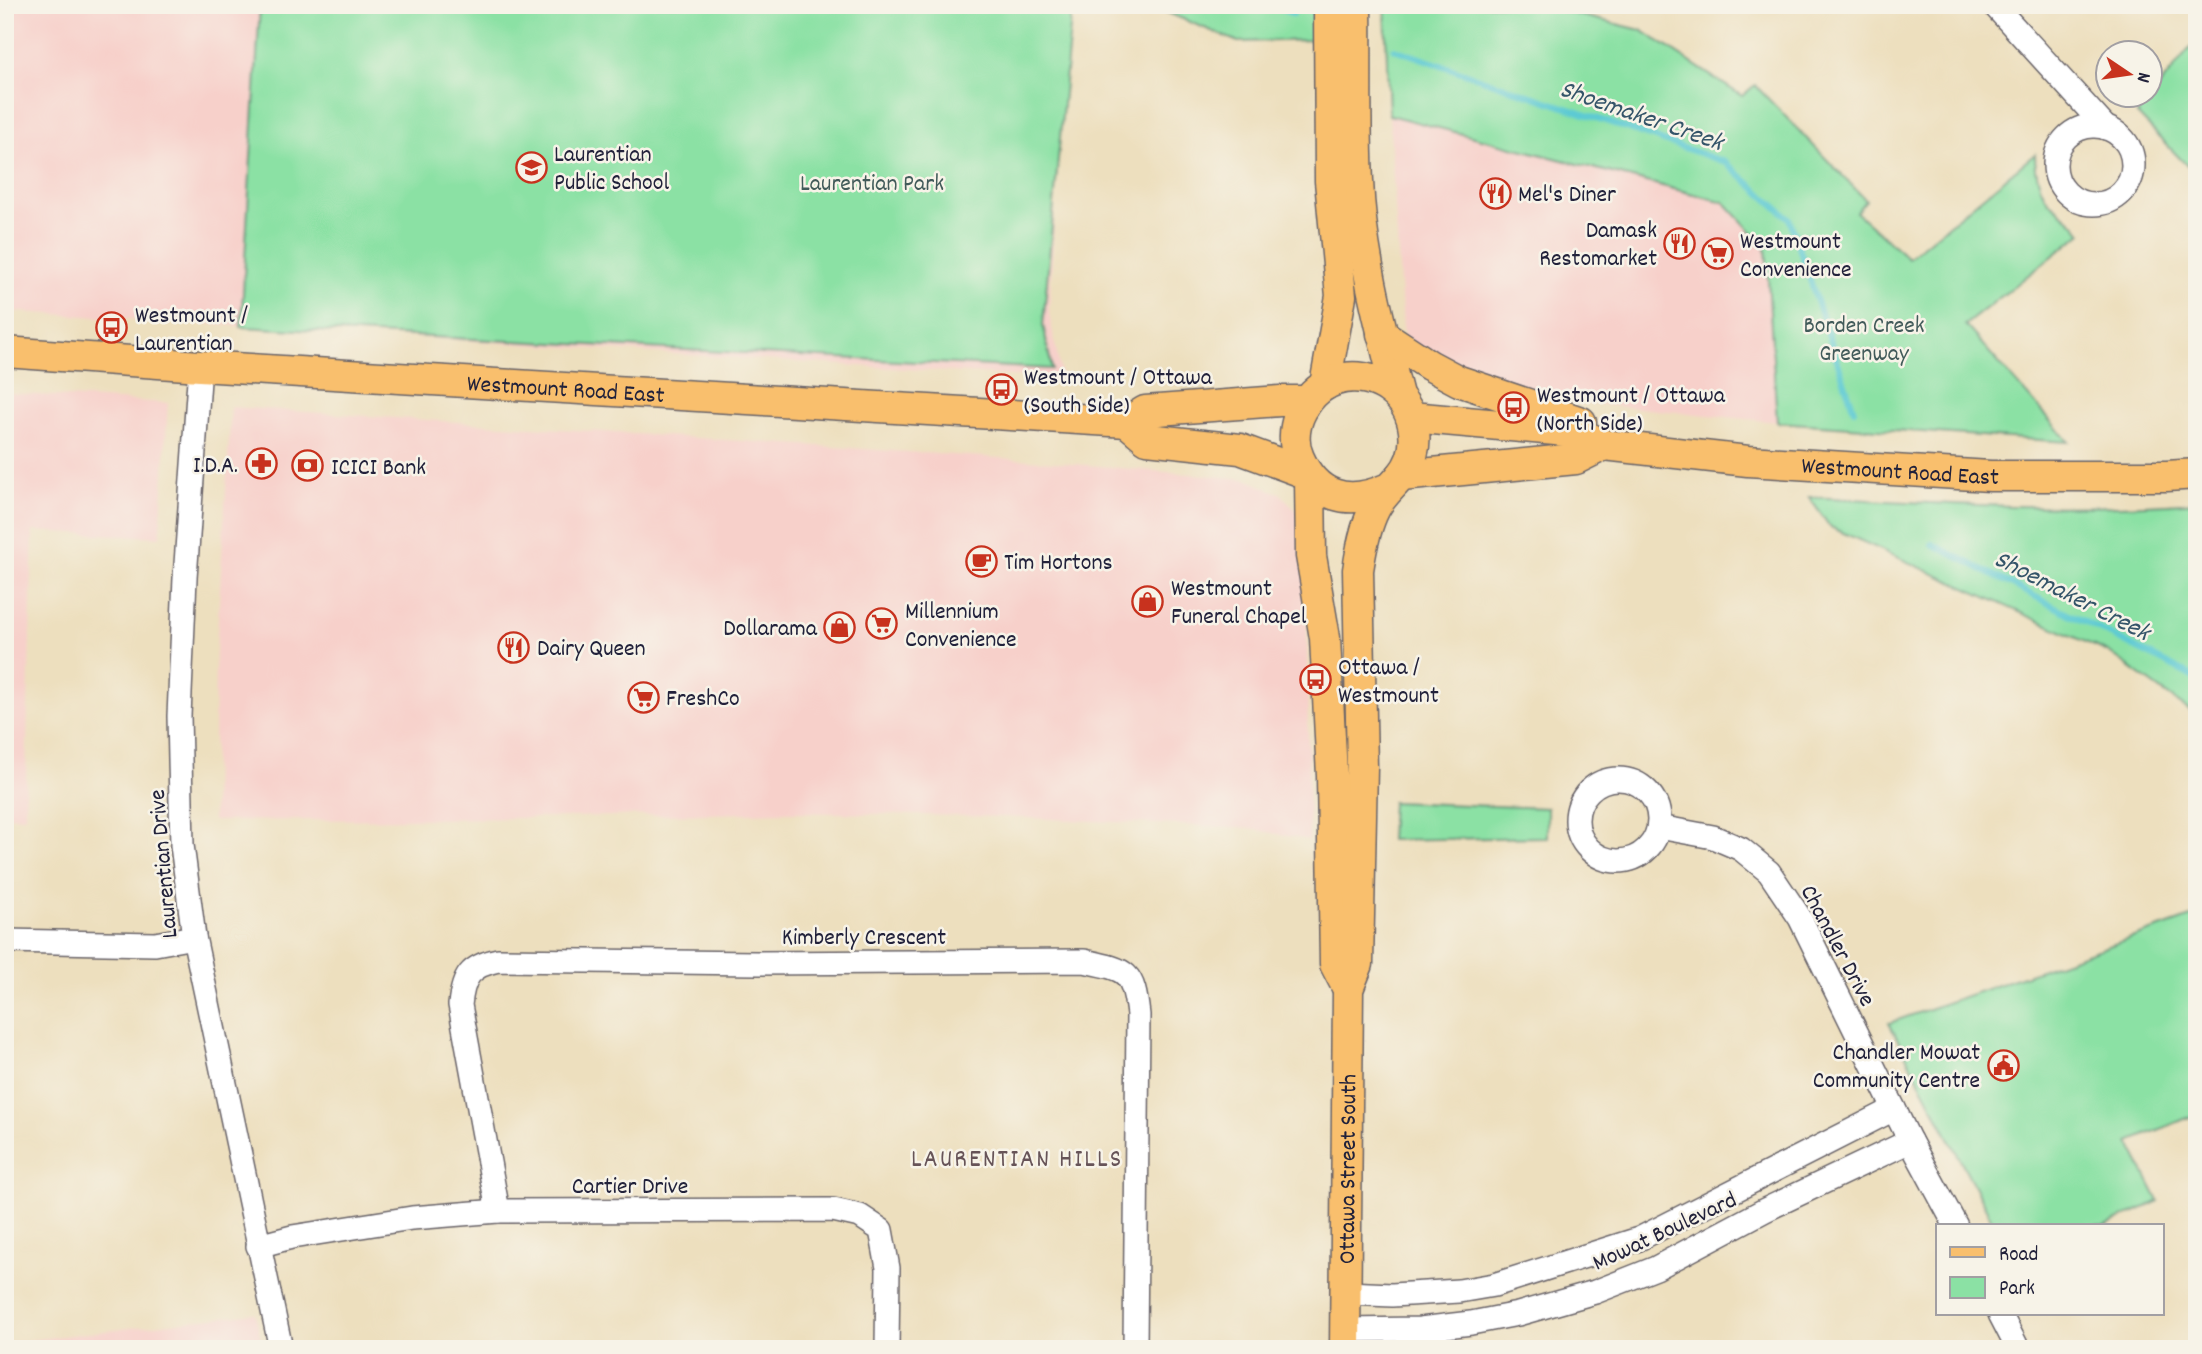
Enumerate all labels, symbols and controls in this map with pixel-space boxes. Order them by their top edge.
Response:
north arrow [2094,38,2164,108]
text: N [2128,69,2156,85]
water label: Shoemaker Creek [1554,72,1730,163]
place label: Laurentian Public School [554,139,669,201]
school or university icon: Laurentian Public School [514,150,548,184]
park label: Laurentian Park [800,168,944,202]
restaurant icon: Mel's Diner [1478,176,1512,210]
place label: Mel's Diner [1518,179,1616,213]
place label: Damask Restomarket [1539,215,1657,277]
restaurant icon: Damask Restomarket [1663,226,1697,260]
place label: Westmount Convenience [1740,226,1852,288]
supermarket icon: Westmount Convenience [1700,237,1734,271]
place label: Westmount / Laurentian [135,300,248,362]
park label: Borden Creek Greenway [1803,310,1925,372]
bus stop icon: Westmount / Laurentian [95,311,129,345]
place label: Westmount / Ottawa (South Side) [1024,362,1213,424]
street label: Westmount Road East [466,368,666,414]
bus stop icon: Westmount / Ottawa (South Side) [984,373,1018,407]
place label: Westmount / Ottawa (North Side) [1537,380,1726,442]
bus stop icon: Westmount / Ottawa (North Side) [1497,391,1531,425]
pharmacy icon: I.D.A. [244,447,278,481]
bank icon: ICICI Bank [291,449,325,483]
place label: I.D.A. [193,450,238,484]
street label: Westmount Road East [1800,450,1999,496]
place label: ICICI Bank [331,452,426,486]
water label: Shoemaker Creek [1987,542,2158,653]
cafe icon: Tim Hortons [964,544,998,578]
place label: Tim Hortons [1004,547,1113,581]
place label: Westmount Funeral Chapel [1171,573,1307,635]
shop icon: Westmount Funeral Chapel [1131,584,1165,618]
place label: Millennium Convenience [905,596,1017,658]
supermarket icon: Millennium Convenience [865,607,899,641]
shop icon: Dollarama [823,610,857,644]
place label: Dollarama [723,613,818,647]
restaurant icon: Dairy Queen [497,630,531,664]
place label: Dairy Queen [537,633,646,667]
place label: Ottawa / Westmount [1338,652,1439,714]
bus stop icon: Ottawa / Westmount [1298,663,1332,697]
supermarket icon: FreshCo [626,680,660,714]
place label: FreshCo [666,683,740,717]
street label: Laurentian Drive [142,788,188,940]
street label: Chandler Drive [1790,880,1883,1013]
street label: Kimberly Crescent [782,922,946,956]
place label: Chandler Mowat Community Centre [1813,1037,1980,1099]
public building icon: Chandler Mowat Community Centre [1986,1048,2020,1082]
street label: Ottawa Street South [1332,1074,1367,1264]
district label: LAURENTIAN HILLS [911,1142,1123,1179]
street label: Cartier Drive [572,1171,688,1205]
street label: Mowat Boulevard [1587,1184,1743,1281]
legend [1936,1224,2164,1316]
text: Road [1999,1241,2038,1271]
text: Park [1999,1275,2035,1305]

